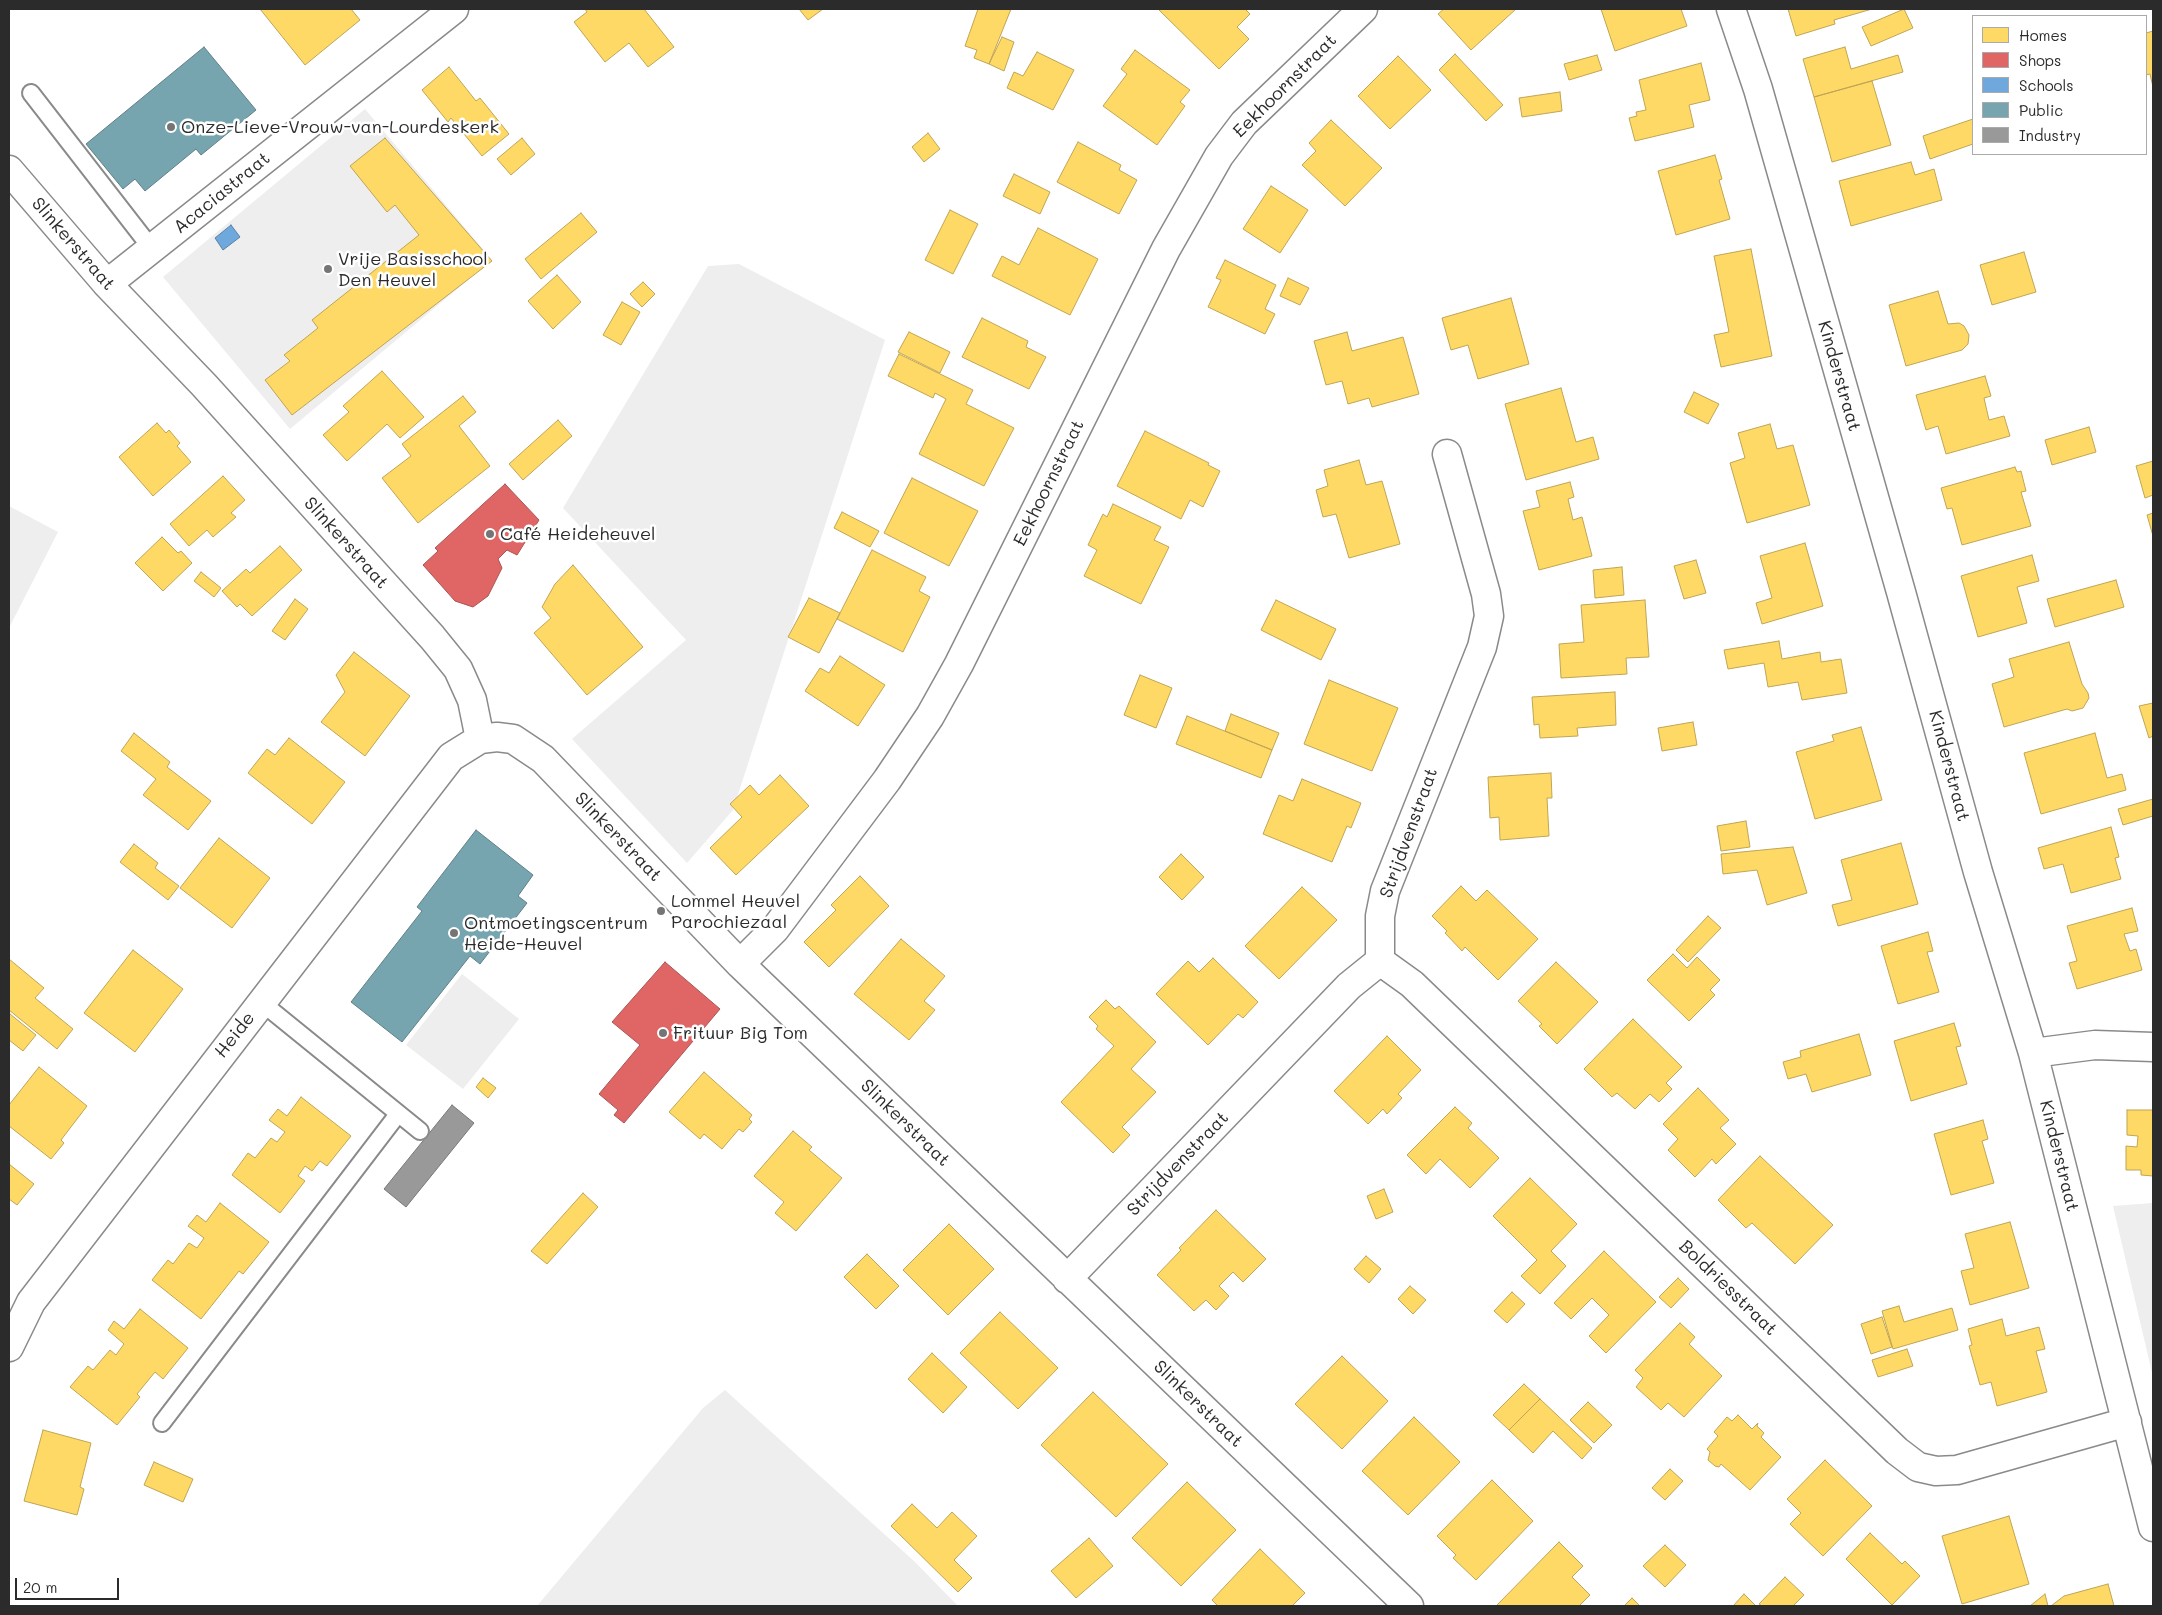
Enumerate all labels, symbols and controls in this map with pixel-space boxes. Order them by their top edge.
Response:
legend [1972,15,2147,155]
text: Homes [2019,25,2067,45]
street label: Eekhoornstraat [1229,30,1341,142]
text: Shops [2019,50,2061,70]
text: Schools [2019,75,2074,95]
text: Public [2019,100,2063,120]
place label: Onze-Lieve-Vrouw-van-Lourdeskerk [181,116,499,138]
marker: Onze-Lieve-Vrouw-van-Lourdeskerk [165,121,177,133]
text: Industry [2019,125,2081,145]
street label: Acaciastraat [170,148,274,238]
street label: Slinkerstraat [27,193,119,295]
place label: Vrije Basisschool Den Heuvel [338,248,488,290]
marker: Vrije Basisschool Den Heuvel [322,263,334,275]
street label: Kinderstraat [1813,318,1865,434]
street label: Eekhoornstraat [1009,416,1089,550]
street label: Slinkerstraat [299,493,393,593]
place label: Café Heideheuvel [500,523,656,545]
marker: Café Heideheuvel [484,528,496,540]
street label: Kinderstraat [1924,708,1974,824]
street label: Strijdvenstraat [1375,765,1443,901]
street label: Slinkerstraat [570,788,666,886]
place label: Lommel Heuvel Parochiezaal [671,890,800,932]
marker: Lommel Heuvel Parochiezaal [655,905,667,917]
place label: Ontmoetingscentrum Heide-Heuvel [464,912,648,954]
marker: Ontmoetingscentrum Heide-Heuvel [448,927,460,939]
street label: Heide [210,1008,260,1062]
place label: Frituur Big Tom [673,1022,808,1044]
marker: Frituur Big Tom [657,1027,669,1039]
street label: Slinkerstraat [856,1075,954,1171]
street label: Kinderstraat [2035,1098,2083,1214]
street label: Strijdvenstraat [1123,1107,1233,1221]
street label: Boldriesstraat [1674,1236,1782,1340]
street label: Slinkerstraat [1149,1356,1247,1452]
scale bar [18,1568,121,1600]
text: 20 m [23,1577,57,1597]

